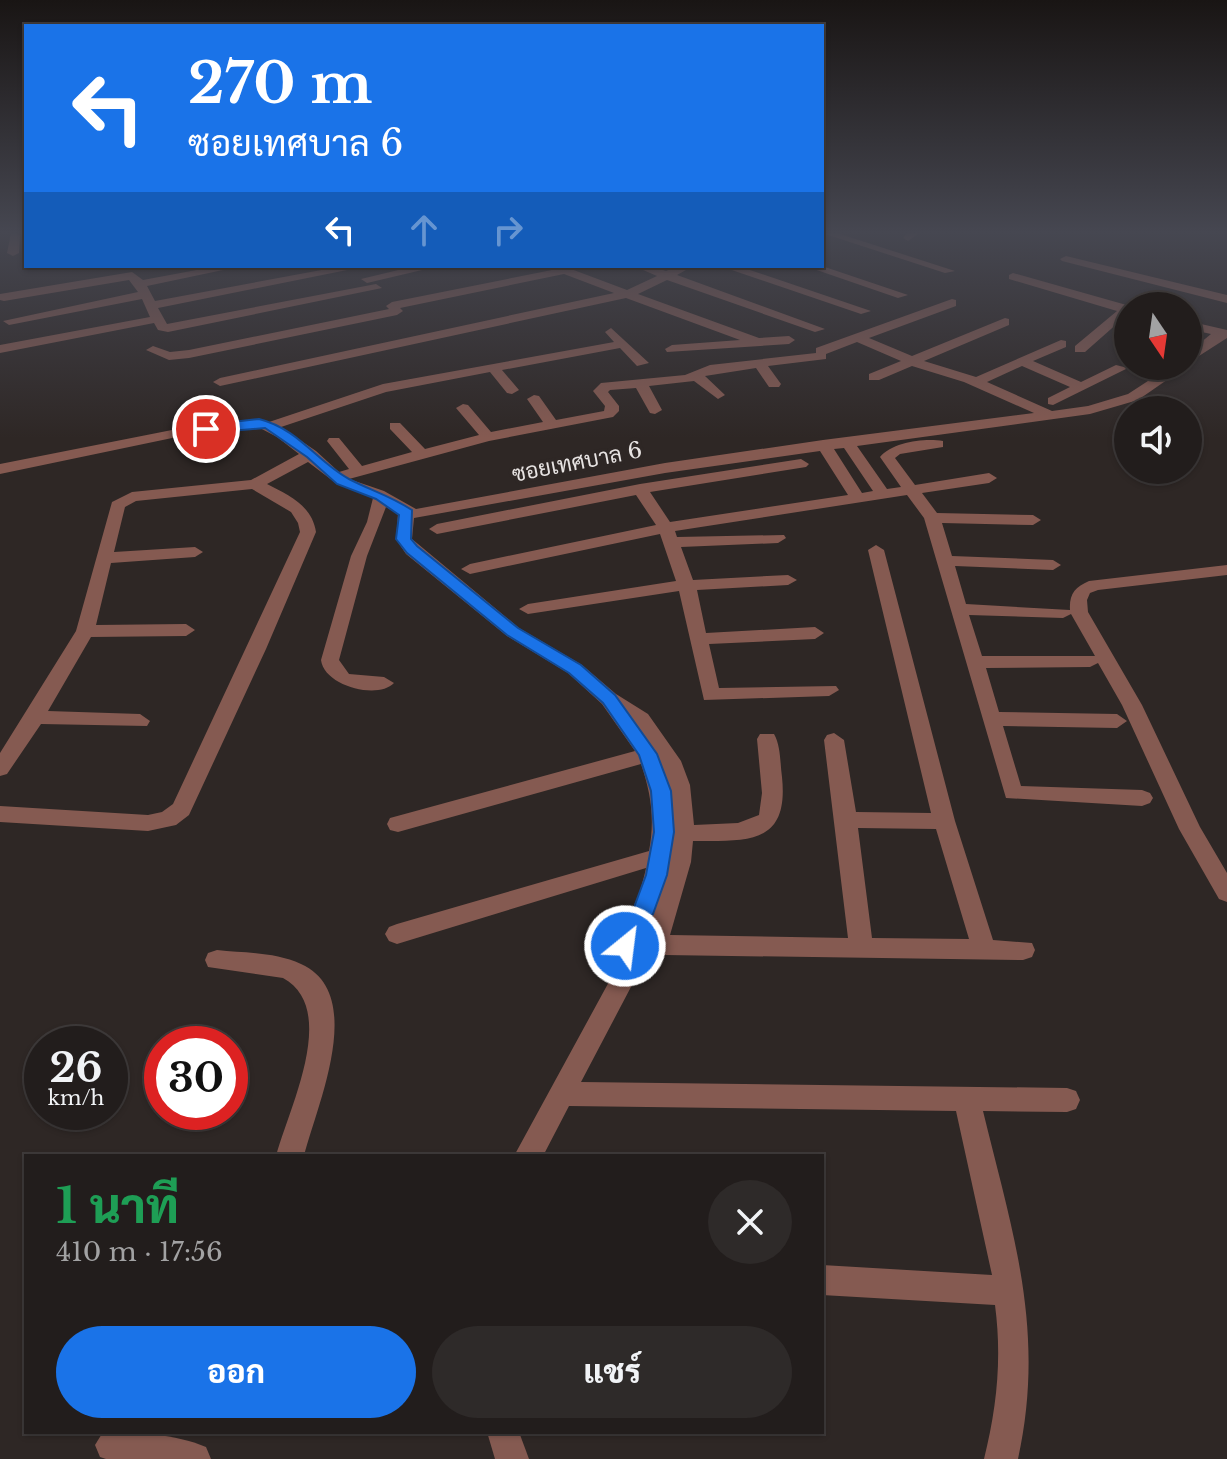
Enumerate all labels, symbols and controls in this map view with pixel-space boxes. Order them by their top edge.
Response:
text: 270 m [188,49,372,118]
icon: left [56,56,160,160]
text: ซอยเทศบาล 6 [188,121,403,166]
icon: left [318,208,362,252]
icon: ahead [402,208,446,252]
icon: right [486,208,530,252]
north arrow [1114,292,1202,380]
map controls [1114,292,1202,484]
pin [172,395,240,463]
button: sound [1114,396,1202,484]
icon: arrive [184,407,228,451]
street label: ซอยเทศบาล 6 [510,436,644,488]
position arrow [583,904,667,988]
speed limit sign: 30 [144,1026,248,1130]
text: 26 [50,1043,103,1093]
text: km/h [48,1086,104,1110]
text: 1 นาที [56,1176,179,1236]
button: close [708,1180,792,1264]
text: 410 m · 17:56 [56,1236,223,1268]
button: ออก [56,1326,416,1418]
button: แชร์ [432,1326,792,1418]

